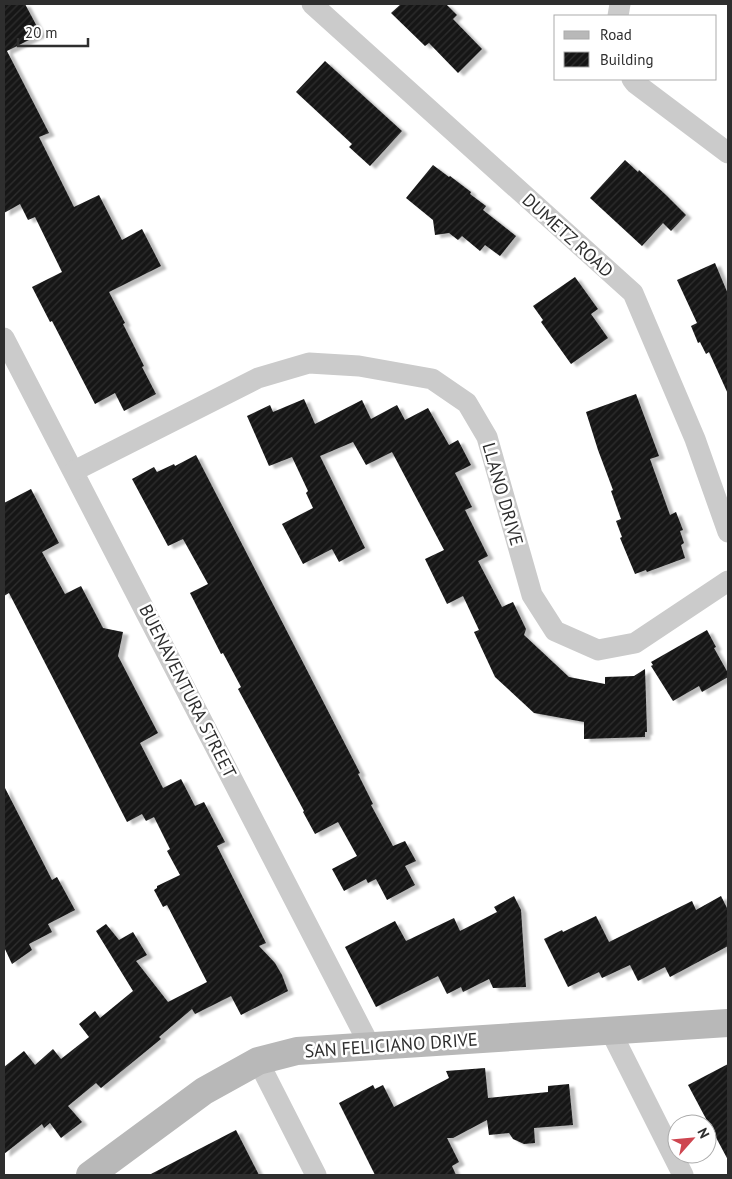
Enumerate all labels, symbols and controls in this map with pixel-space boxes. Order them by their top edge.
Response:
scale bar [18,15,88,47]
legend [554,15,717,80]
text: 20 m [25,23,58,42]
text: Road [600,25,632,44]
text: Building [600,50,654,69]
street label: DUMETZ ROAD [518,188,618,282]
street label: LLANO DRIVE [477,440,529,548]
street label: BUENAVENTURA STREET [134,600,242,782]
street label: SAN FELICIANO DRIVE [304,1027,478,1063]
north arrow [667,1114,717,1164]
text: N [693,1125,714,1141]

